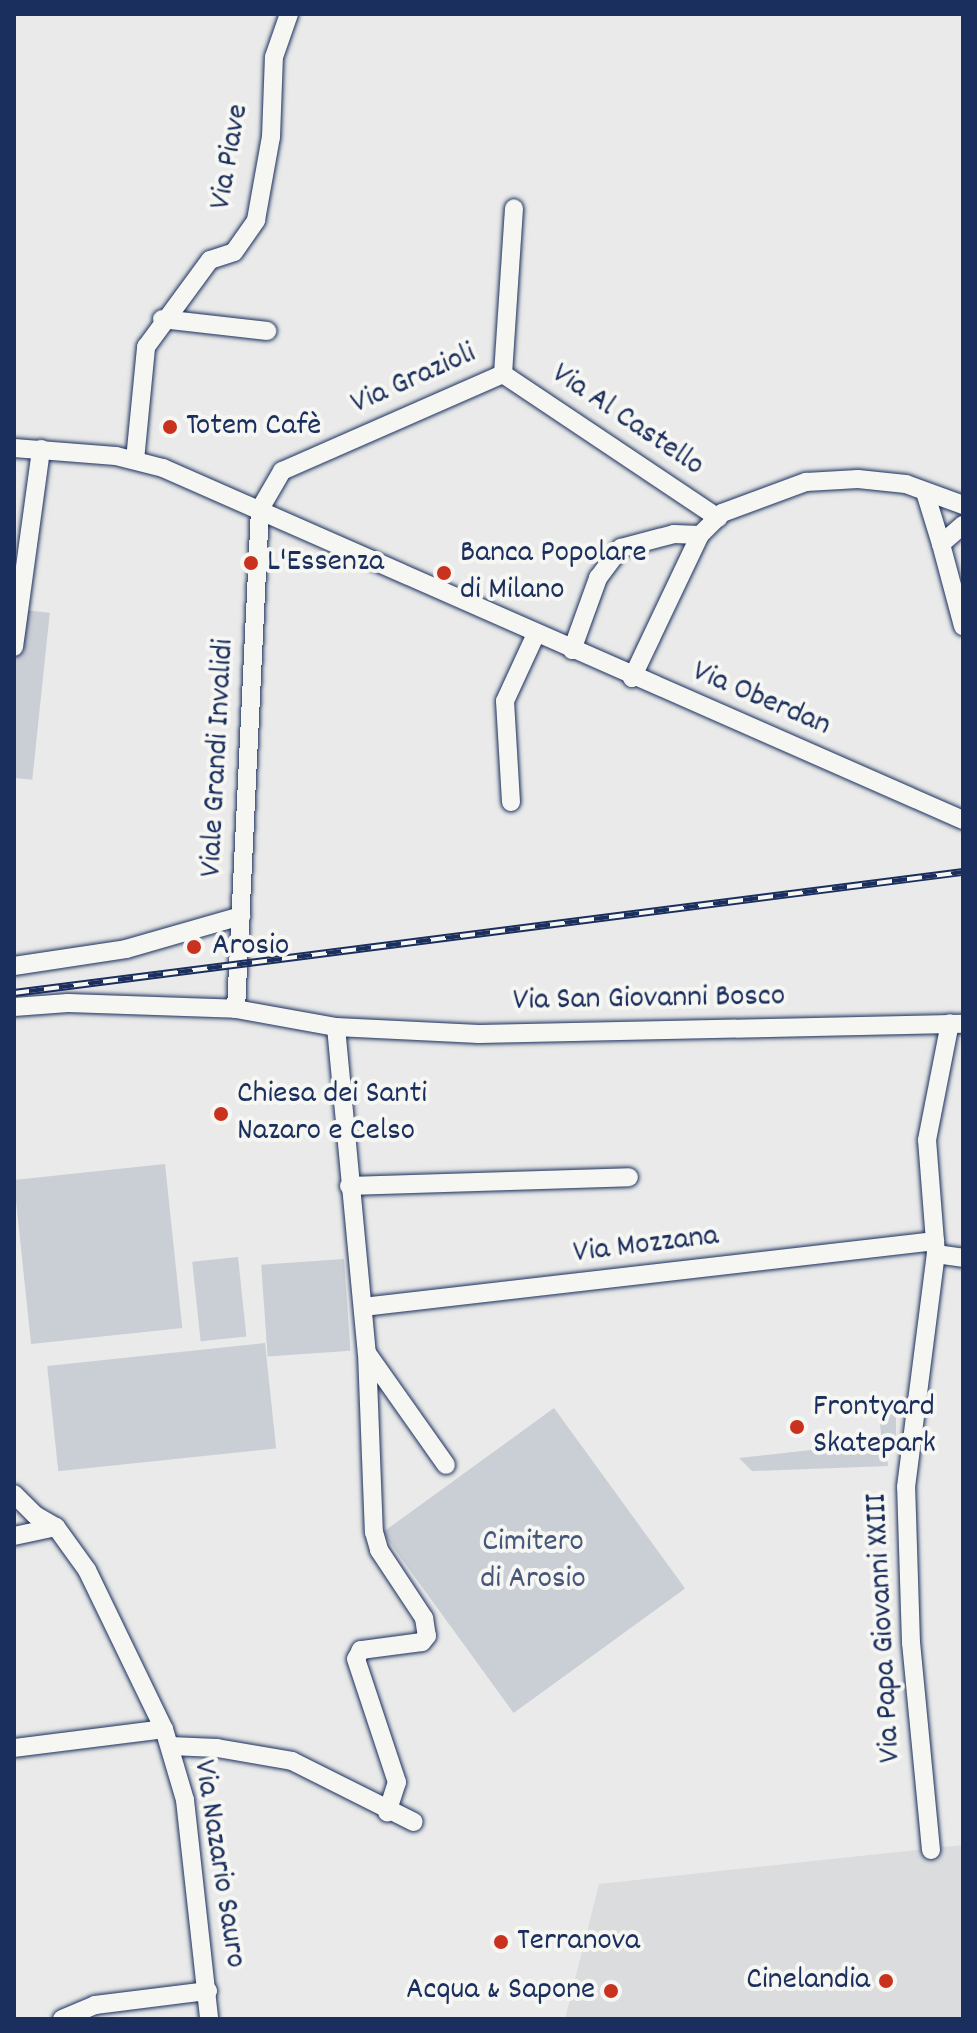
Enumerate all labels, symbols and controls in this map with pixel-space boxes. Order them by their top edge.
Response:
street label: Via Piave [203,101,259,213]
street label: Via Grazioli [346,336,482,424]
street label: Via Al Castello [543,356,711,486]
place label: Totem Cafè [186,408,321,446]
marker: Totem Cafè [161,418,179,436]
place label: Banca Popolare di Milano [460,536,646,611]
place label: L'Essenza [267,544,384,582]
marker: L'Essenza [242,554,260,572]
marker: Banca Popolare di Milano [435,564,453,582]
street label: Viale Grandi Invalidi [194,638,244,878]
street label: Via Oberdan [686,654,836,746]
place label: Arosio [212,928,289,966]
marker: Arosio [183,936,205,958]
street label: Via San Giovanni Bosco [513,978,785,1022]
place label: Chiesa dei Santi Nazaro e Celso [237,1077,427,1152]
marker: Chiesa dei Santi Nazaro e Celso [212,1105,230,1123]
street label: Via Mozzana [571,1218,721,1274]
place label: Frontyard Skatepark [813,1390,936,1465]
marker: Frontyard Skatepark [788,1418,806,1436]
street label: Via Papa Giovanni XXIII [859,1492,911,1764]
park label: Cimitero di Arosio [480,1525,586,1600]
street label: Via Nazario Sauro [183,1757,253,1971]
place label: Terranova [517,1923,640,1961]
marker: Terranova [492,1933,510,1951]
place label: Cinelandia [746,1962,870,2000]
place label: Acqua & Sapone [406,1972,595,2010]
marker: Cinelandia [877,1972,895,1990]
marker: Acqua & Sapone [602,1982,620,2000]

